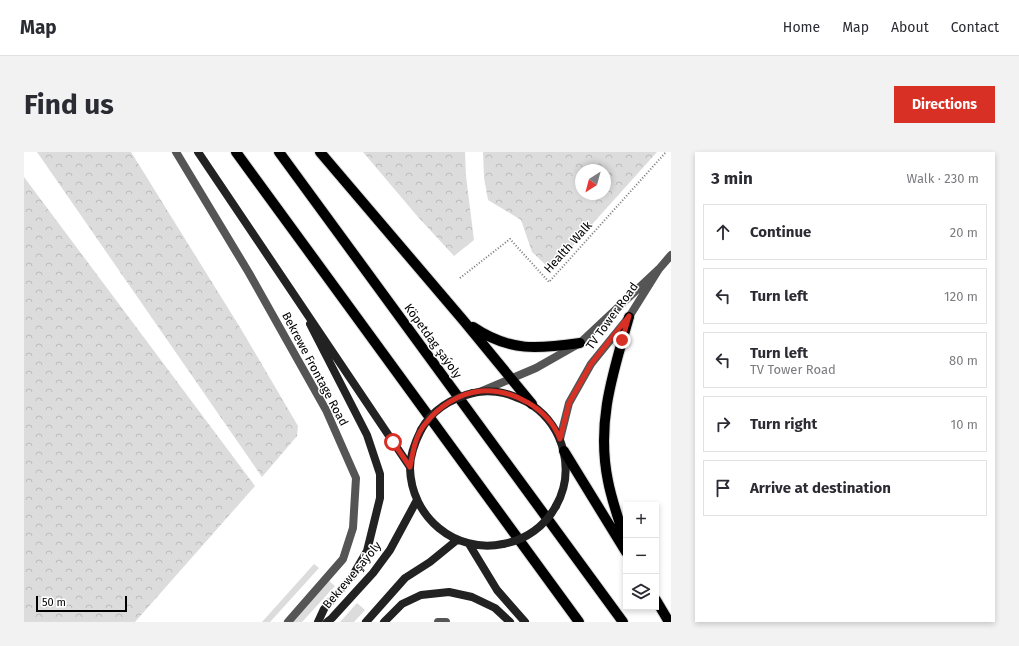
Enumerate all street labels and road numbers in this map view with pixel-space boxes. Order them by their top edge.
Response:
street label: Health Walk [541,218,595,276]
street label: TV Tower Road [583,280,641,352]
street label: Köpetdag şaýoly [401,301,465,381]
street label: Bekrewe Frontage Road [279,310,351,428]
street label: Bekrewe şaýoly [320,539,384,611]

